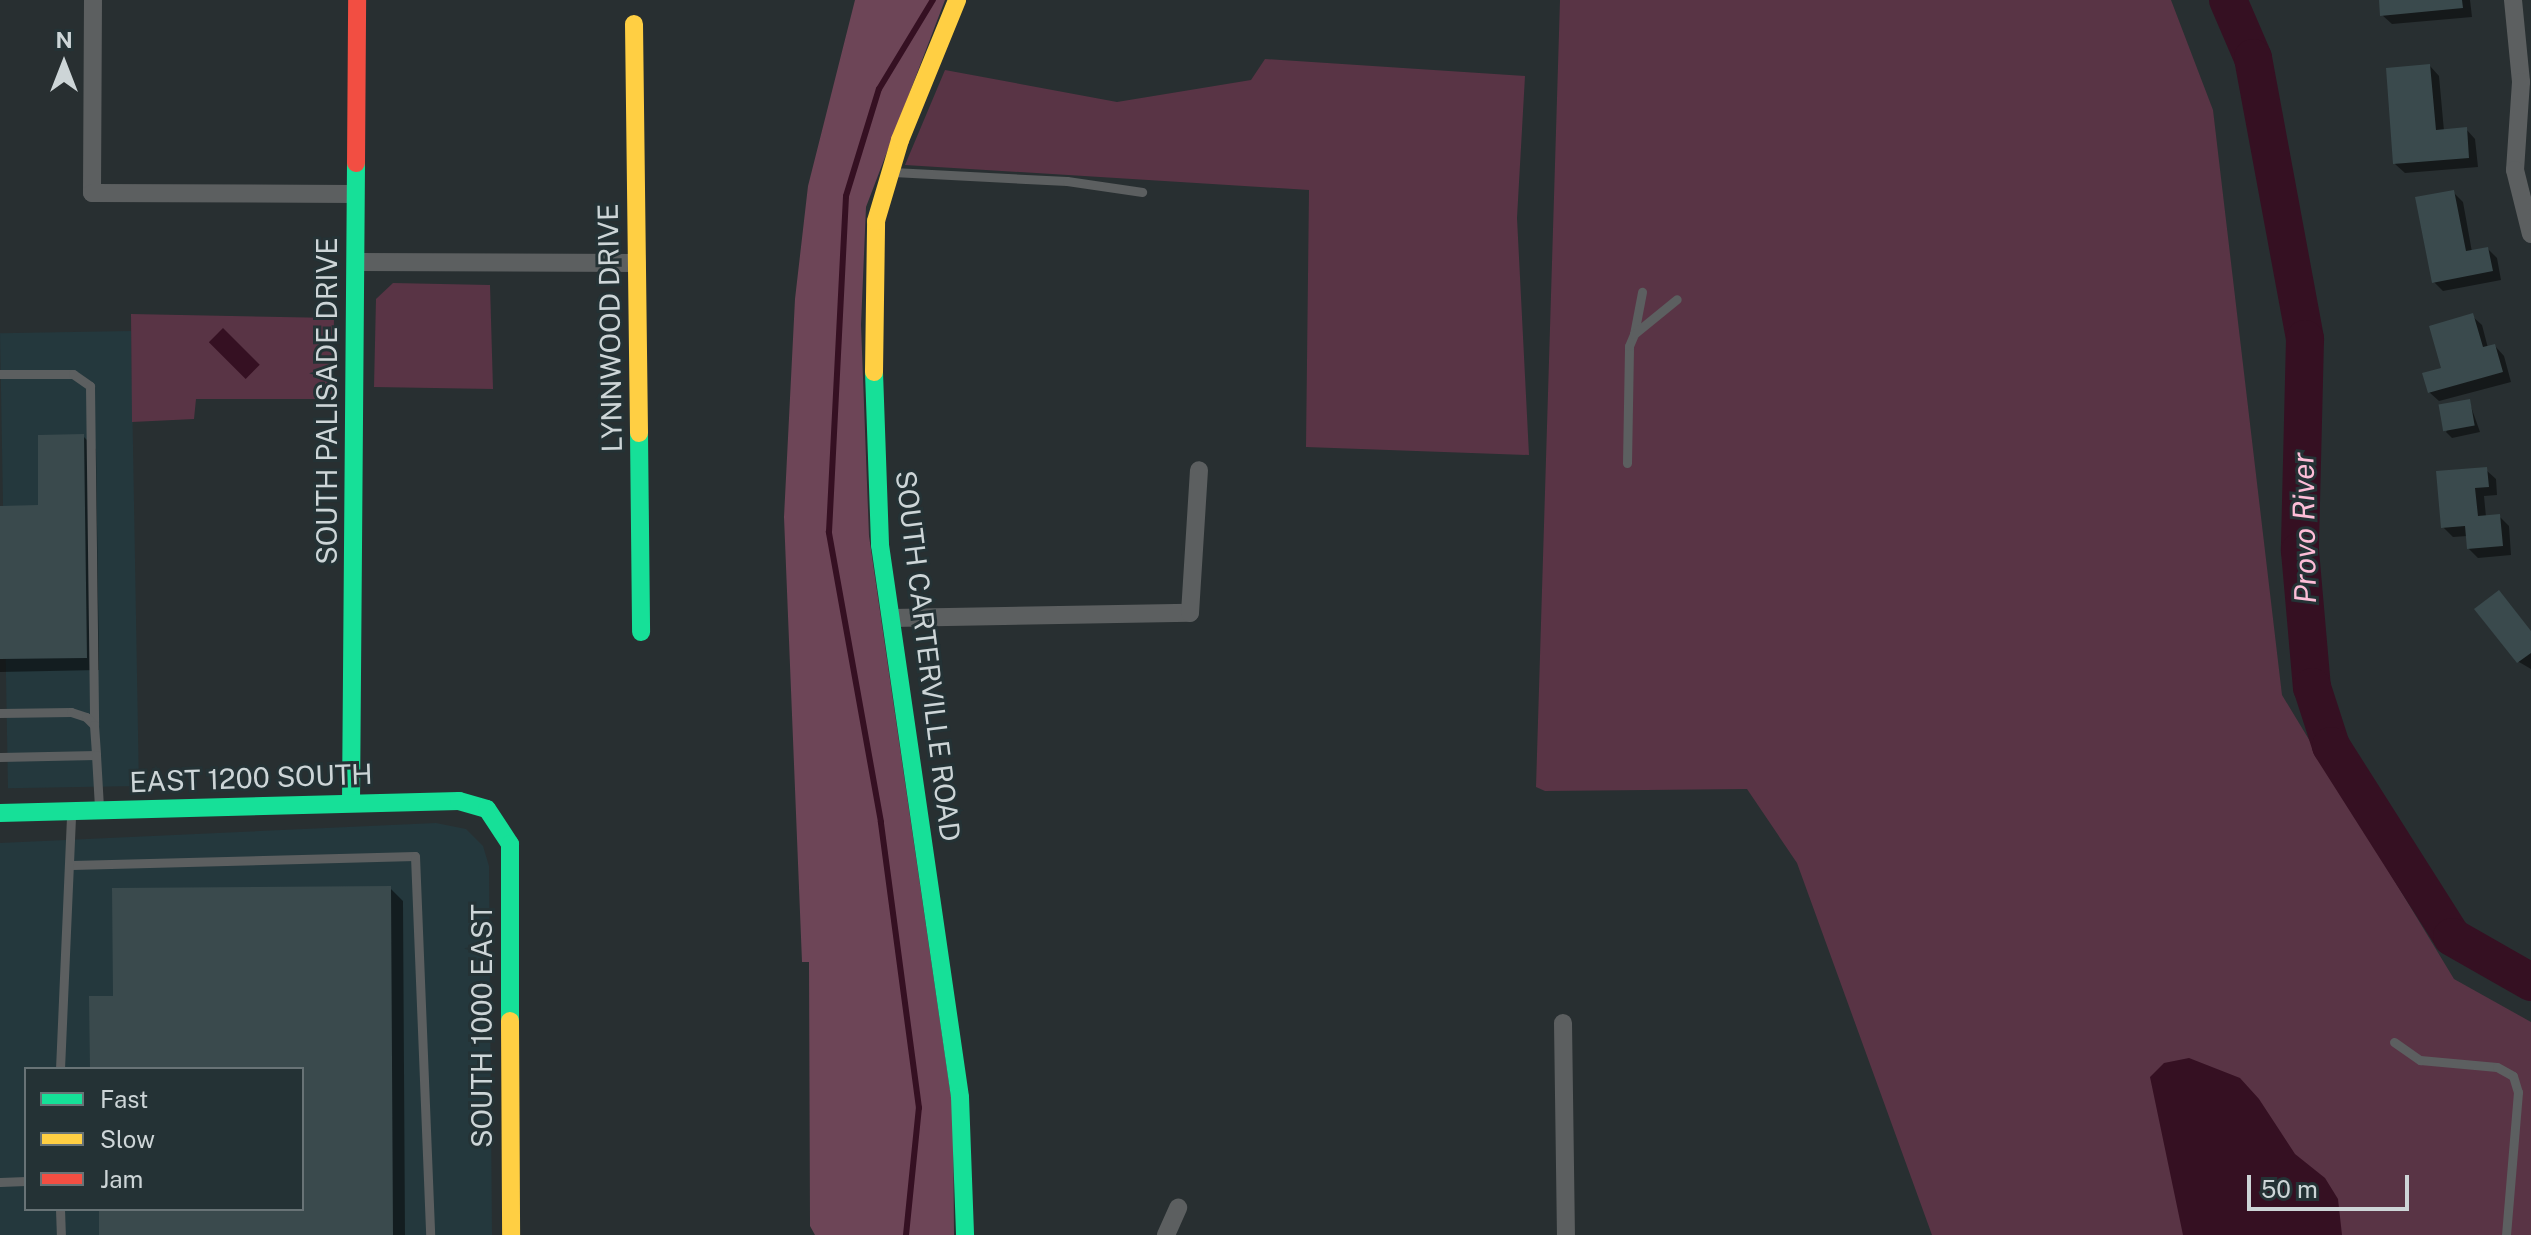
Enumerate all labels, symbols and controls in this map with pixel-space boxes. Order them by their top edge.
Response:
north arrow [24,24,104,104]
text: N [55,27,73,53]
street label: LYNNWOOD DRIVE [591,203,629,453]
street label: SOUTH PALISADE DRIVE [310,237,344,565]
water label: Provo River [2285,452,2323,604]
street label: SOUTH CARTERVILLE ROAD [889,469,967,843]
street label: EAST 1200 SOUTH [129,757,373,799]
street label: SOUTH 1000 EAST [465,904,499,1148]
legend [24,1067,304,1211]
text: Fast [100,1085,148,1113]
text: Slow [100,1125,155,1153]
scale bar [2251,1159,2413,1209]
text: Jam [100,1165,143,1193]
text: 50 m [2261,1175,2318,1203]

